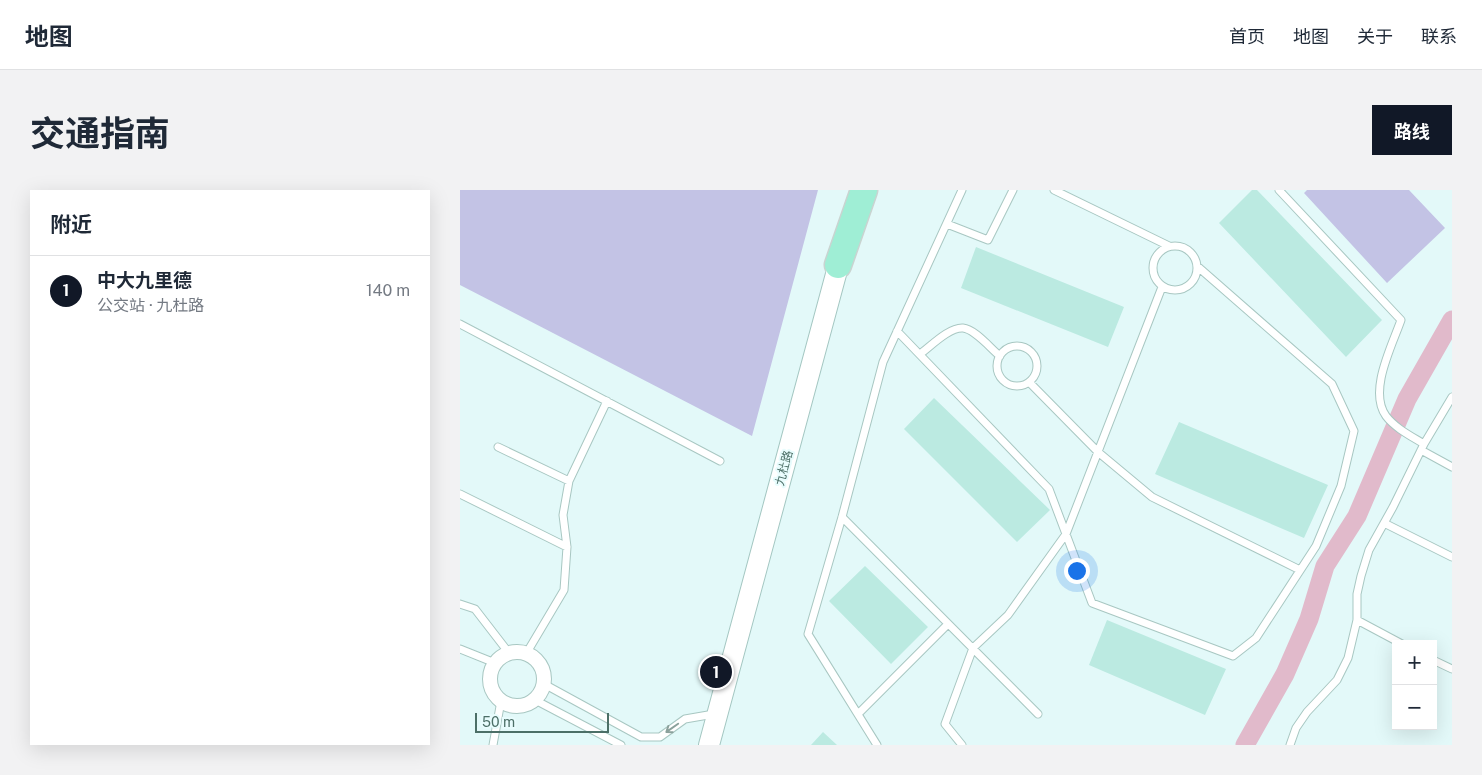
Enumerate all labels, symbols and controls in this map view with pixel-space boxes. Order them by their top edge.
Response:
text: 地图 [25,22,73,50]
text: 首页 [1229,26,1265,47]
text: 地图 [1293,26,1329,47]
text: 关于 [1357,26,1393,47]
text: 联系 [1421,26,1457,47]
button: 路线 [1372,105,1452,155]
text: 交通指南 [30,113,170,154]
text: 附近 [50,212,92,237]
text: 中大九里德 [97,269,192,291]
text: 1 [63,281,69,300]
text: 140 m [366,281,410,300]
text: 公交站 · 九杜路 [97,296,204,315]
street label: 九杜路 [773,449,795,487]
your location [1064,558,1090,584]
map controls [1392,640,1437,730]
button: + [1392,640,1437,685]
pin: 1 [700,653,732,691]
button: − [1392,685,1437,730]
scale bar [475,710,609,733]
text: 50 m [482,714,515,730]
one-way arrow [665,723,679,733]

